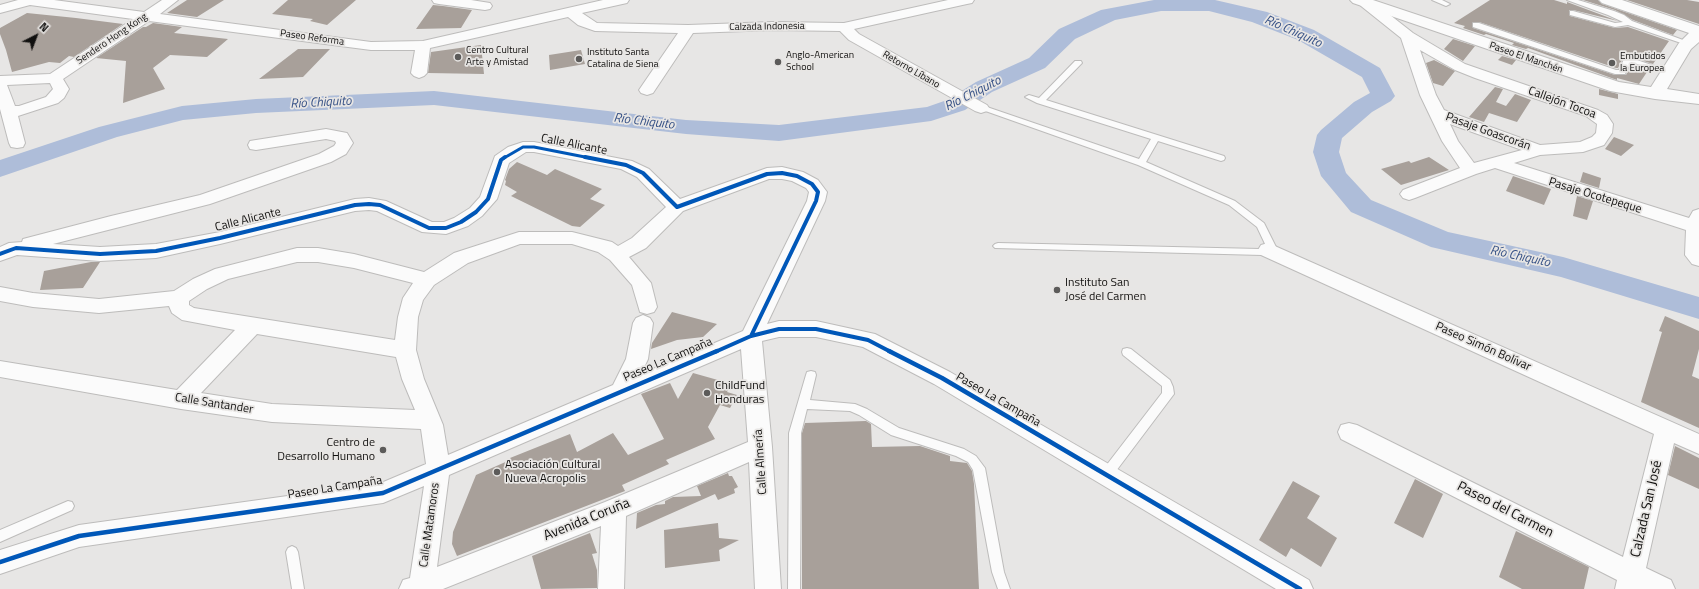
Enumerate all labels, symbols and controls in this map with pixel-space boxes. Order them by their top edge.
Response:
street label: Sendero Hong Kong [74,11,150,67]
water label: Río Chiquito [1262,12,1324,52]
north arrow [16,16,56,56]
text: N [36,19,52,36]
street label: Calzada Indonesia [729,20,805,34]
street label: Paseo Reforma [279,28,345,48]
street label: Paseo El Manchén [1488,40,1564,76]
place label: Centro Cultural Arte y Amistad [466,45,529,68]
place label: Instituto Santa Catalina de Siena [587,47,659,70]
street label: Retorno Líbano [880,49,942,91]
place label: Anglo-American School [786,50,854,74]
place label: Embutidos la Europea [1620,51,1665,74]
marker: Centro Cultural Arte y Amistad [453,52,463,62]
marker: Instituto Santa Catalina de Siena [574,54,584,64]
marker: Anglo-American School [773,57,783,67]
marker: Embutidos la Europea [1607,58,1617,68]
water label: Río Chiquito [942,73,1004,115]
street label: Callejón Tocoa [1526,84,1598,122]
water label: Río Chiquito [290,94,352,112]
street label: Pasaje Goascorán [1444,110,1532,154]
water label: Río Chiquito [613,111,675,133]
street label: Calle Alicante [540,132,608,158]
street label: Pasaje Ocotepeque [1547,175,1643,217]
street label: Calle Alicante [214,205,282,235]
water label: Río Chiquito [1488,243,1552,271]
place label: Instituto San José del Carmen [1065,276,1146,304]
marker: Instituto San José del Carmen [1052,285,1062,295]
street label: Paseo Simón Bolívar [1433,319,1533,375]
street label: Paseo La Campaña [621,335,715,385]
street label: Paseo La Campaña [953,370,1043,430]
place label: ChildFund Honduras [715,379,765,407]
marker: ChildFund Honduras [702,388,712,398]
street label: Calle Santander [174,391,254,417]
street label: Calle Almería [752,429,770,495]
place label: Centro de Desarrollo Humano [277,436,375,464]
marker: Centro de Desarrollo Humano [378,445,388,455]
place label: Asociación Cultural Nueva Acropolis [505,458,600,486]
street label: Calzada San José [1628,459,1666,559]
marker: Asociación Cultural Nueva Acropolis [492,467,502,477]
street label: Paseo La Campaña [287,473,383,503]
street label: Paseo del Carmen [1454,478,1556,542]
street label: Calle Matamoros [417,482,443,568]
street label: Avenida Coruña [541,495,633,545]

